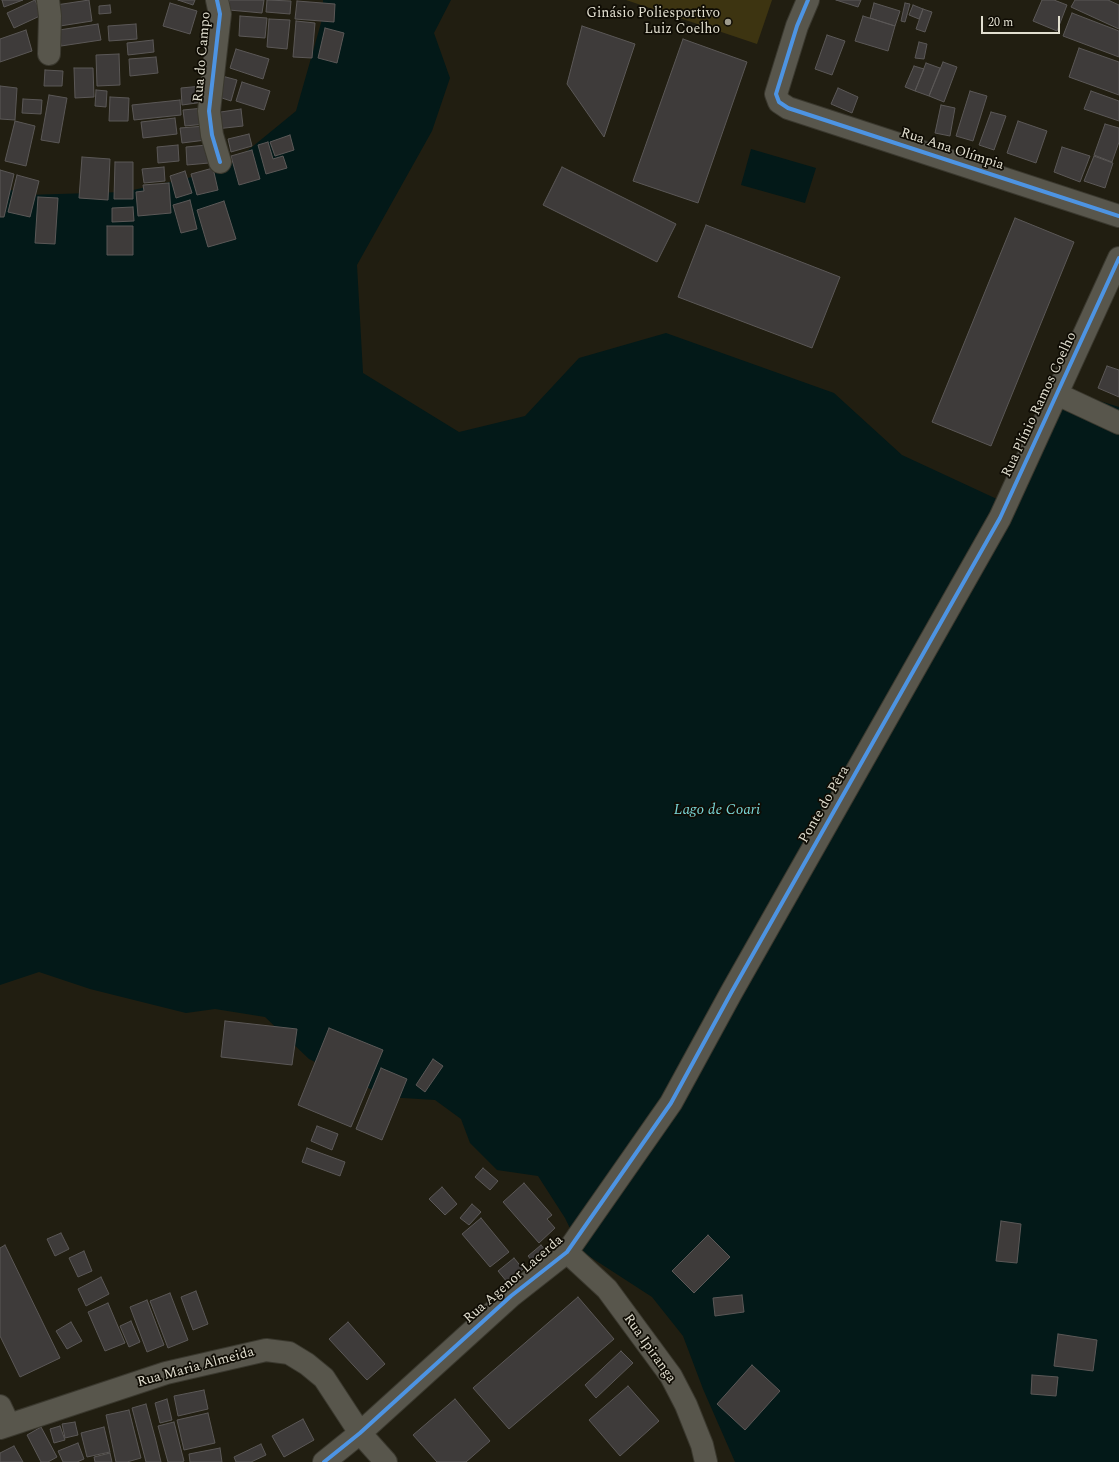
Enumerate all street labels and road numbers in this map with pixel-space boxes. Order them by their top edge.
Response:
street label: Rua do Campo [191,11,215,103]
street label: Rua Ana Olímpia [898,125,1006,175]
street label: Rua Plínio Ramos Coelho [999,330,1081,480]
street label: Ponte do Pêra [796,763,854,847]
street label: Rua Agenor Lacerda [461,1232,567,1328]
street label: Rua Ipiranga [619,1311,679,1387]
street label: Rua Maria Almeida [136,1344,256,1392]

